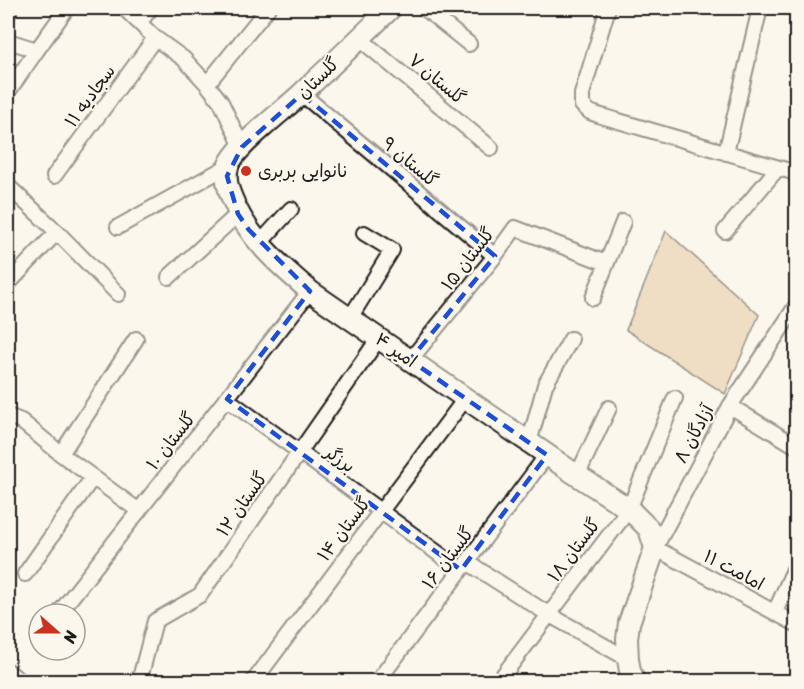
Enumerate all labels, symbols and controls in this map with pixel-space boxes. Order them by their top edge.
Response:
street label: گلستان ۷ [401,45,473,113]
street label: گلستان [289,49,347,107]
street label: سجادیه ۱۱ [56,58,124,134]
street label: گلستان ۹ [374,128,446,196]
place label: نانوایی بربری [258,155,348,187]
marker: نانوایی بربری [239,164,253,178]
street label: گلستان ۱۵ [433,220,504,298]
street label: امیر ۴ [368,324,424,376]
street label: آزادگان ۸ [665,397,724,469]
street label: گلستان ۱۰ [138,404,205,477]
street label: برزگر [316,435,362,481]
street label: گلستان ۱۲ [208,464,276,543]
street label: گلستان ۱۴ [309,489,380,569]
street label: گلستان ۱۸ [539,511,609,589]
street label: گلستان ۱۶ [413,519,483,597]
street label: امامت ۱۱ [698,541,770,599]
north arrow [27,602,87,662]
text: N [55,626,86,648]

